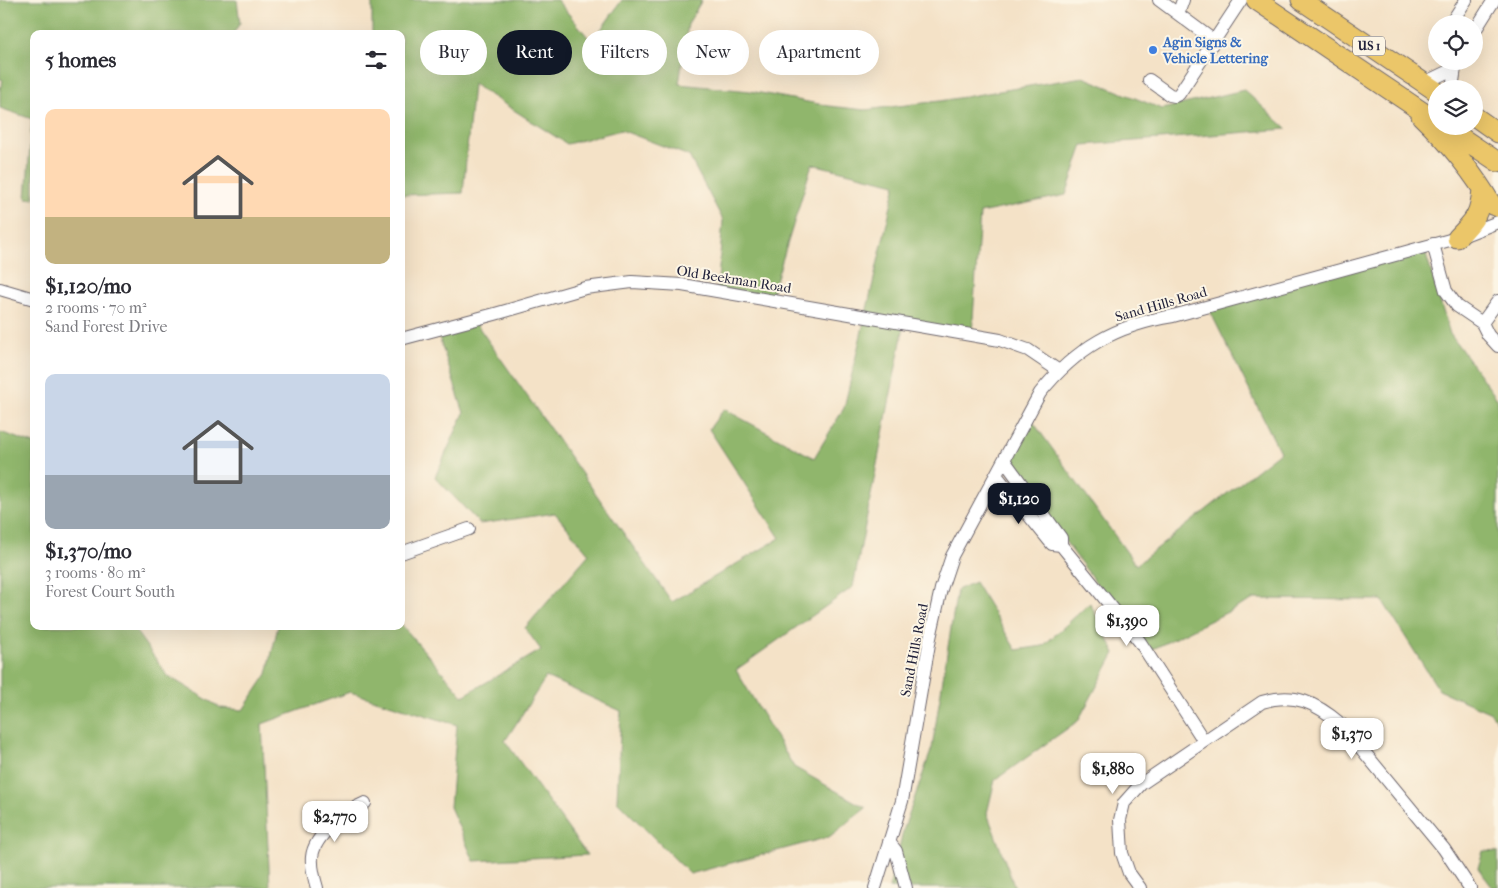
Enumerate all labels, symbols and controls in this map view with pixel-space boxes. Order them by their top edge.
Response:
map controls [1428,15,1483,135]
button: locate [1428,15,1483,70]
chip: Buy [420,30,487,75]
chip: Rent [497,30,572,75]
chip: Filters [582,30,667,75]
chip: New [677,30,749,75]
chip: Apartment [759,30,879,75]
place label: Agin Signs & Vehicle Lettering [1162,34,1268,67]
road number: US 1 [1353,36,1385,56]
marker: Agin Signs & Vehicle Lettering [1147,44,1159,56]
icon: filters [362,46,390,74]
text: 5 homes [45,48,116,72]
button: layers [1428,80,1483,135]
icon: home [173,142,263,232]
street label: Old Beekman Road [675,262,793,297]
text: $1,120/mo [45,274,131,298]
street label: Sand Hills Road [1113,283,1209,326]
text: 2 rooms · 70 m² [45,298,147,317]
text: Sand Forest Drive [45,317,167,336]
icon: home [173,407,263,497]
pin: $1,120 [978,482,1060,525]
text: $1,120 [999,489,1039,508]
text: $1,370/mo [45,539,132,563]
text: 3 rooms · 80 m² [45,563,145,582]
text: Forest Court South [45,582,175,601]
street label: Sand Hills Road [897,602,932,698]
pin: $1,390 [1086,604,1168,647]
text: $1,390 [1106,611,1148,630]
pin: $1,370 [1311,718,1393,760]
text: $1,370 [1332,724,1372,743]
pin: $1,880 [1072,752,1154,795]
text: $1,880 [1092,759,1134,778]
pin: $2,770 [294,800,376,843]
text: $2,770 [313,807,357,826]

